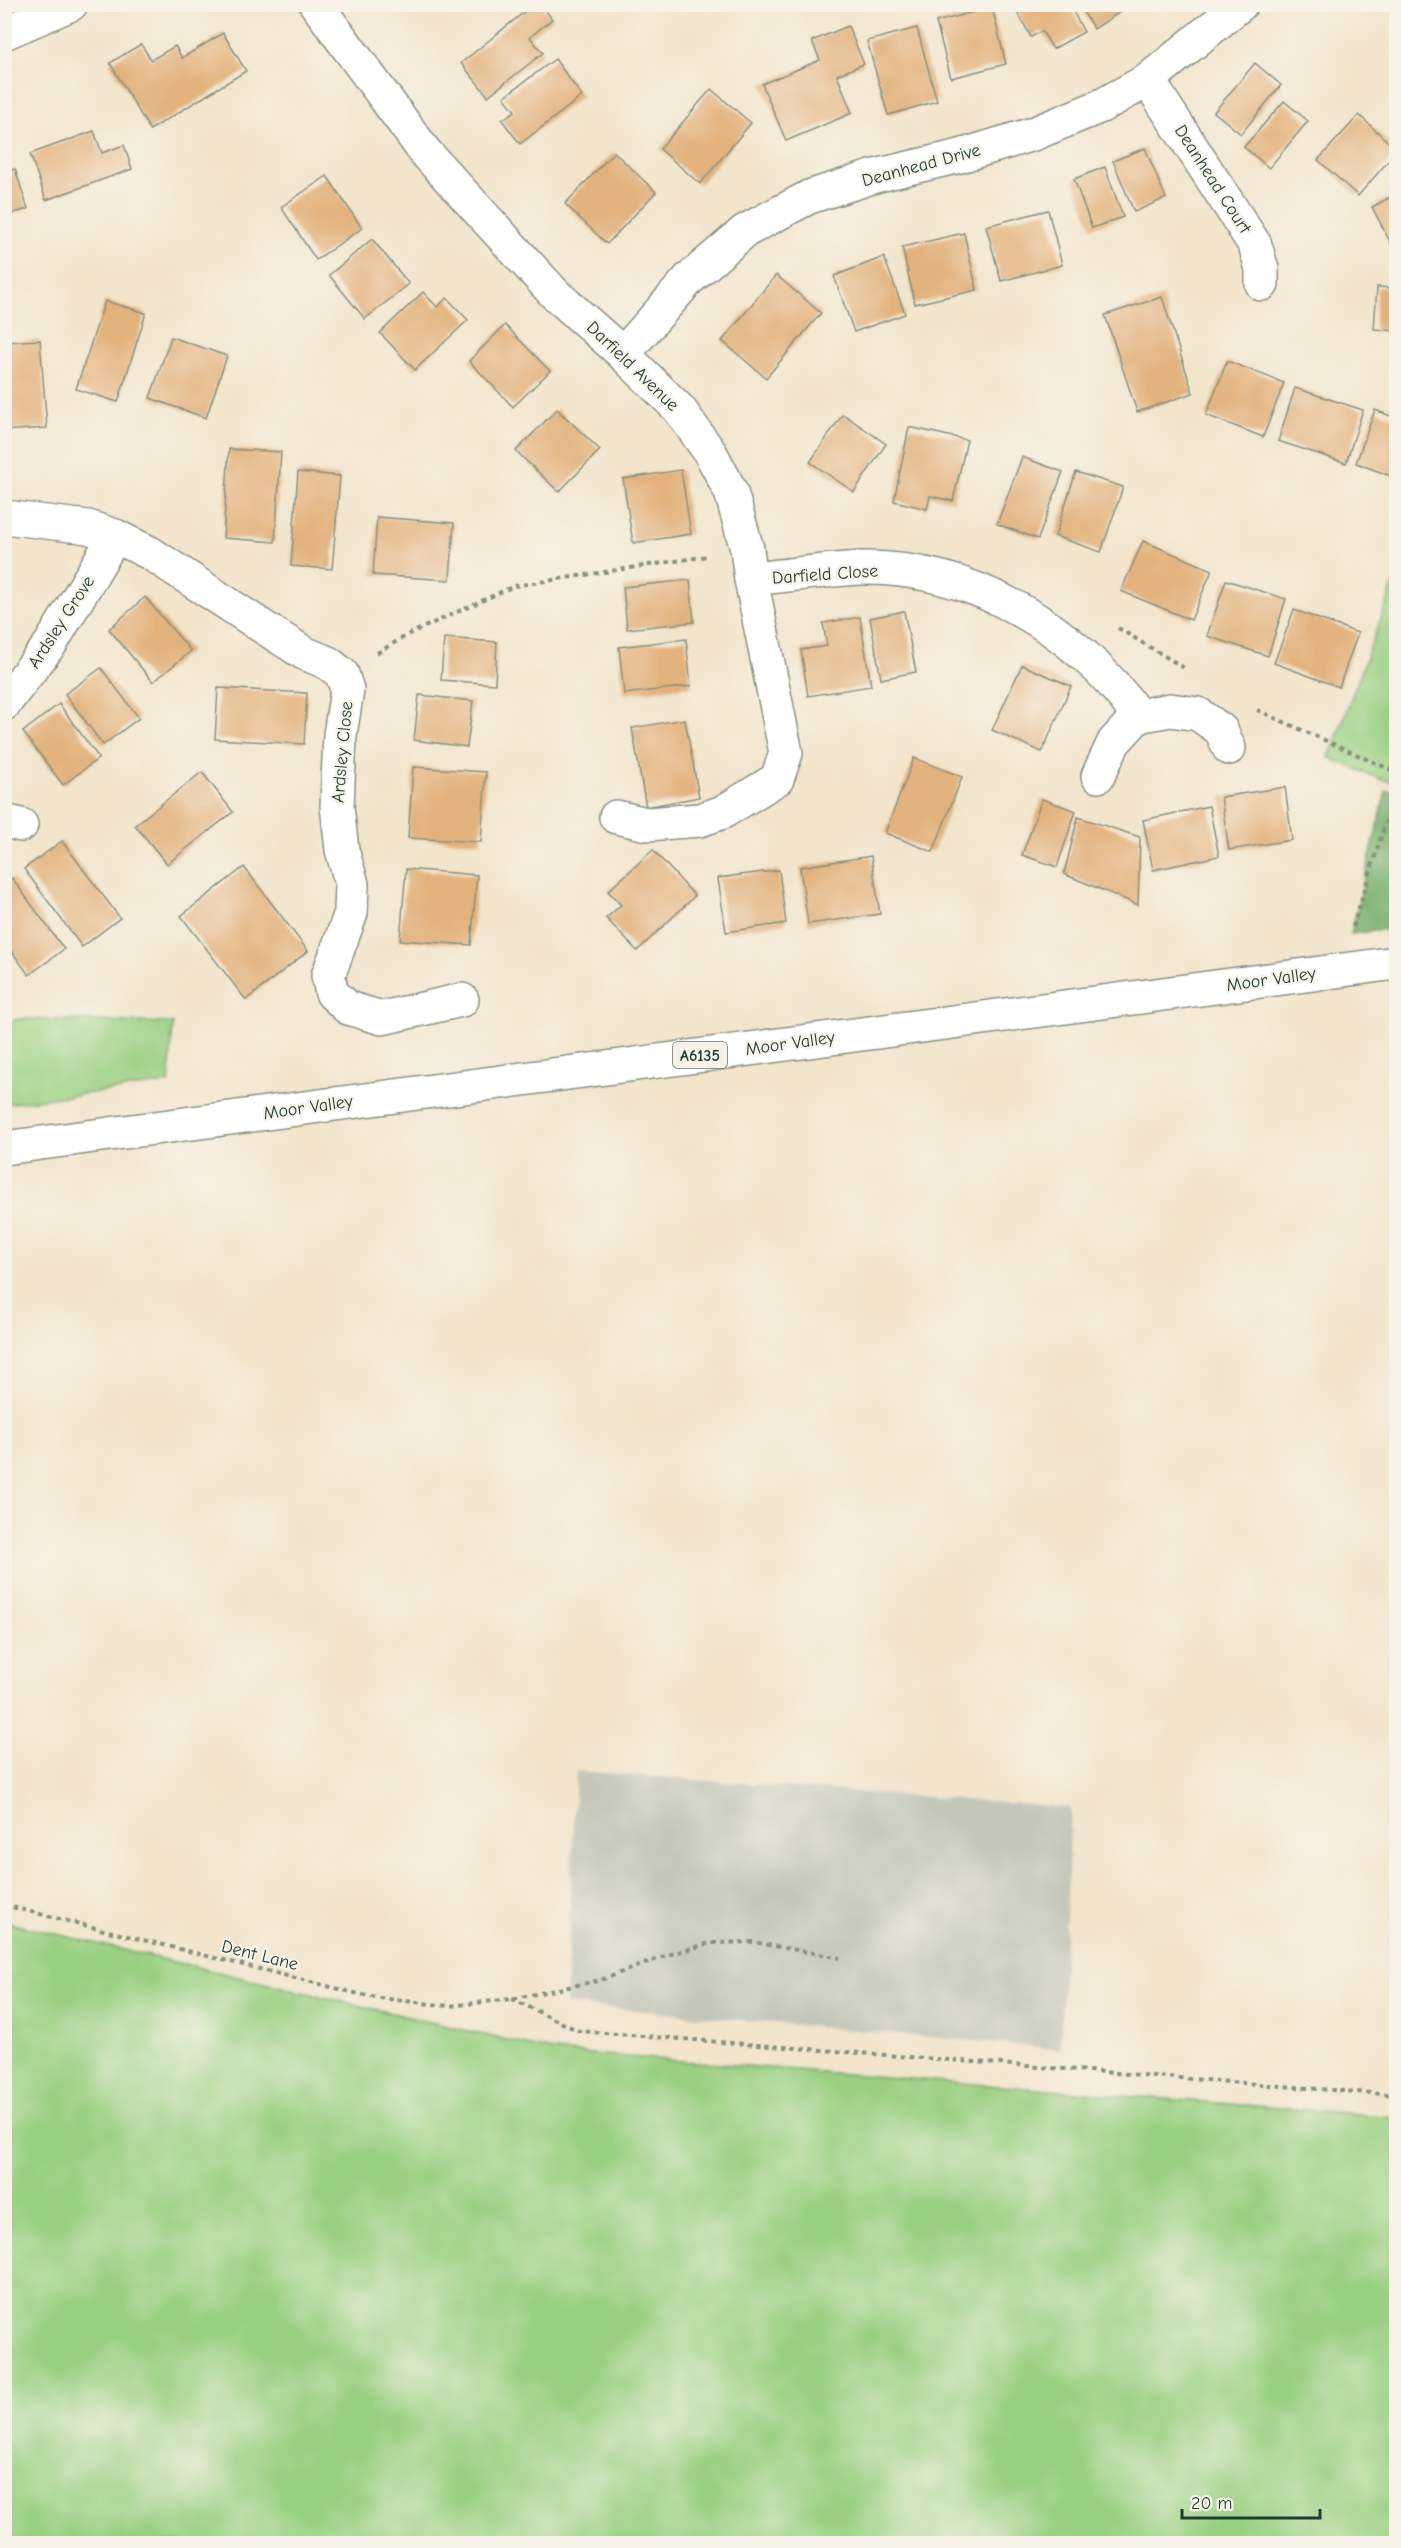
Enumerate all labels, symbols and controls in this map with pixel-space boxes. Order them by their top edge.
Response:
street label: Deanhead Court [1170,121,1256,238]
street label: Deanhead Drive [860,140,983,191]
street label: Darfield Avenue [582,317,683,416]
street label: Darfield Close [771,560,879,589]
street label: Ardsley Grove [24,572,99,673]
street label: Ardsley Close [328,700,357,804]
street label: Moor Valley [1225,963,1318,996]
street label: Moor Valley [744,1027,837,1060]
road number: A6135 [673,1042,727,1068]
street label: Moor Valley [262,1091,355,1124]
street label: Dent Lane [219,1936,300,1975]
scale bar [1182,2482,1320,2520]
text: 20 m [1191,2493,1232,2514]

